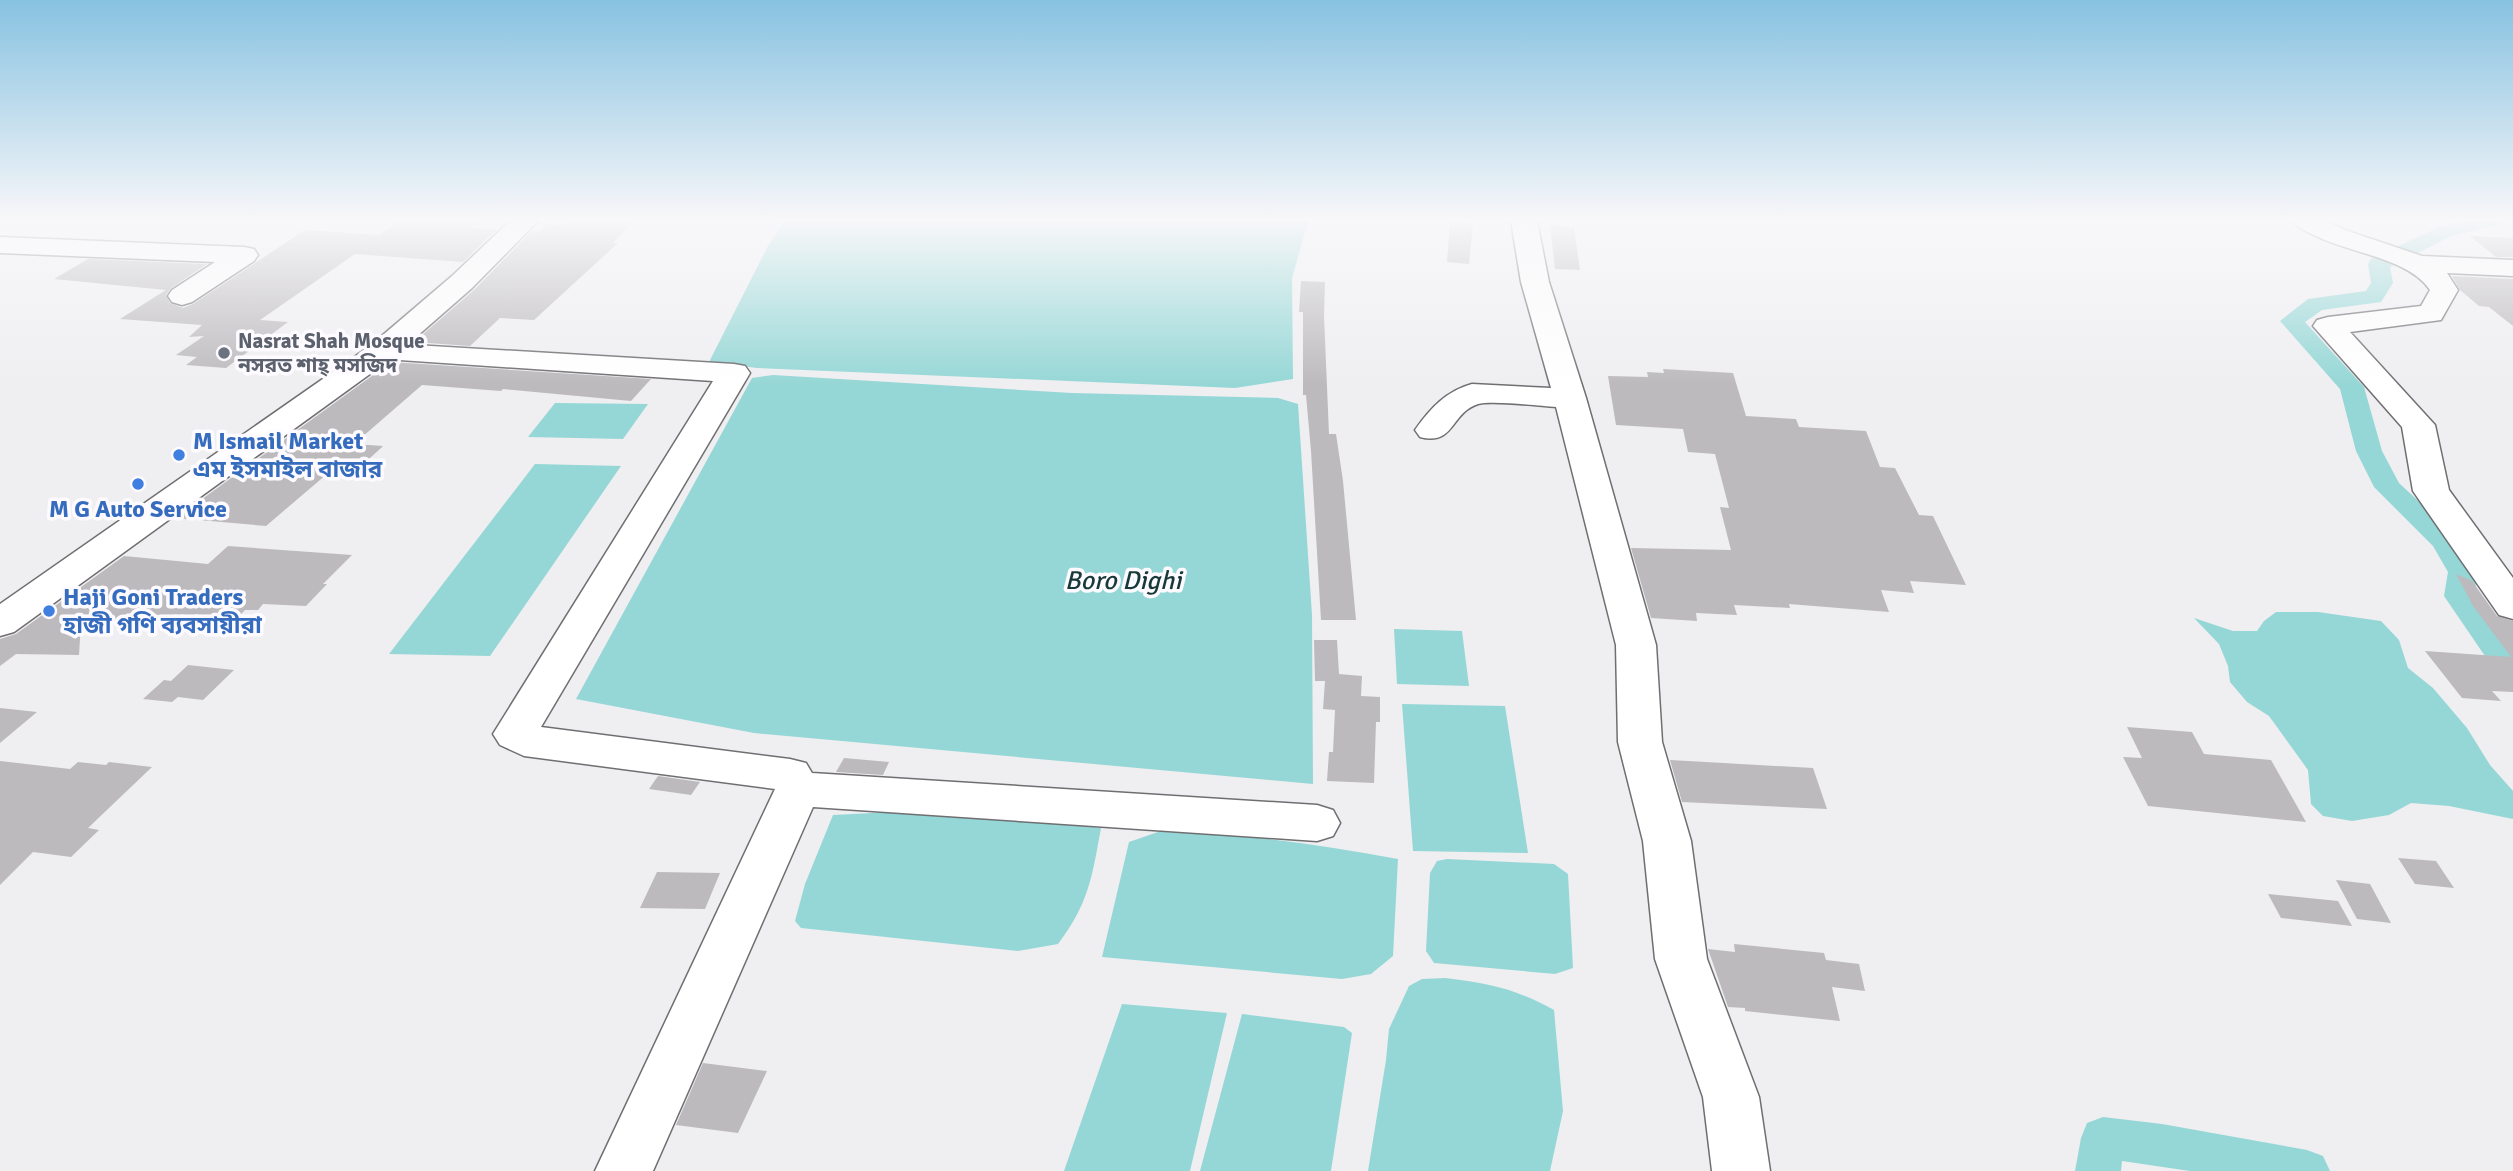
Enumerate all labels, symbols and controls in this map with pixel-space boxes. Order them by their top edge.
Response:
place label: Nasrat Shah Mosque নসরত শাহ্‌ মসজিদ [237,328,425,378]
marker: Nasrat Shah Mosque নসরত শাহ্‌ মসজিদ [216,345,232,361]
place label: M Ismail Market এম ইসমাইল বাজার [193,426,383,484]
marker: M Ismail Market এম ইসমাইল বাজার [171,447,187,463]
marker: M G Auto Service [130,476,146,492]
place label: M G Auto Service [49,494,227,524]
water label: Boro Dighi [1065,565,1184,597]
place label: Haji Goni Traders হাজী গণি ব্যবসায়ীরা [62,582,263,640]
marker: Haji Goni Traders হাজী গণি ব্যবসায়ীরা [41,603,57,619]

